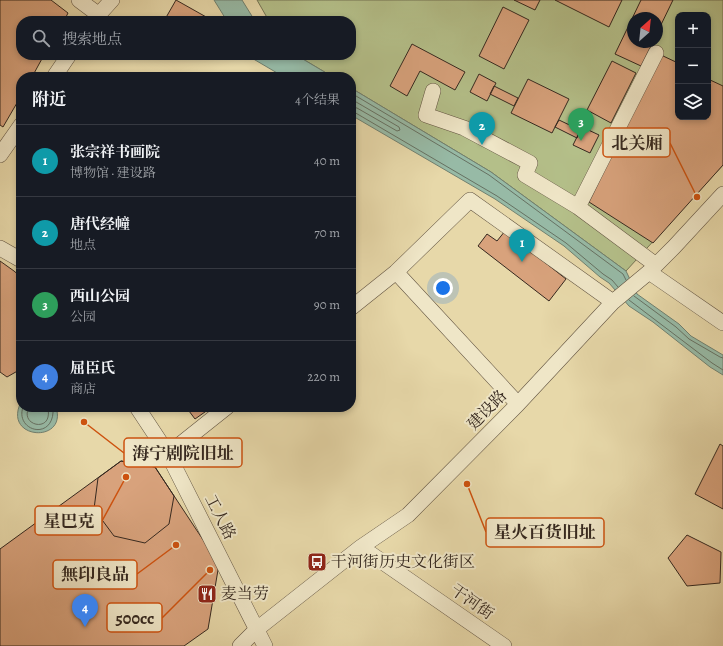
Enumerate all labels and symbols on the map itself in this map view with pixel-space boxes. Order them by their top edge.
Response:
north arrow [627,12,663,48]
pin: 3 [568,108,594,141]
pin: 2 [469,112,495,145]
callout: 北关厢 [603,128,670,157]
text: 北关厢 [612,132,663,155]
pin: 1 [509,229,535,262]
your location [433,278,453,298]
street label: 建设路 [462,385,512,435]
callout: 海宁剧院旧址 [124,438,242,467]
text: 海宁剧院旧址 [132,442,234,465]
street label: 工人路 [199,491,241,543]
callout: 星巴克 [35,506,102,535]
text: 星巴克 [44,510,95,533]
callout: 星火百货旧址 [486,518,604,547]
text: 星火百货旧址 [494,521,596,544]
bus stop icon: 干河街历史文化街区 [306,551,328,573]
place label: 干河街历史文化街区 [331,551,475,573]
callout: 無印良品 [53,560,137,589]
text: 無印良品 [61,563,129,586]
street label: 干河街 [446,579,498,625]
restaurant icon: 麦当劳 [196,583,218,605]
place label: 麦当劳 [221,583,269,605]
pin: 4 [72,594,98,627]
callout: 500cc [107,603,162,632]
text: 500cc [116,607,154,630]

